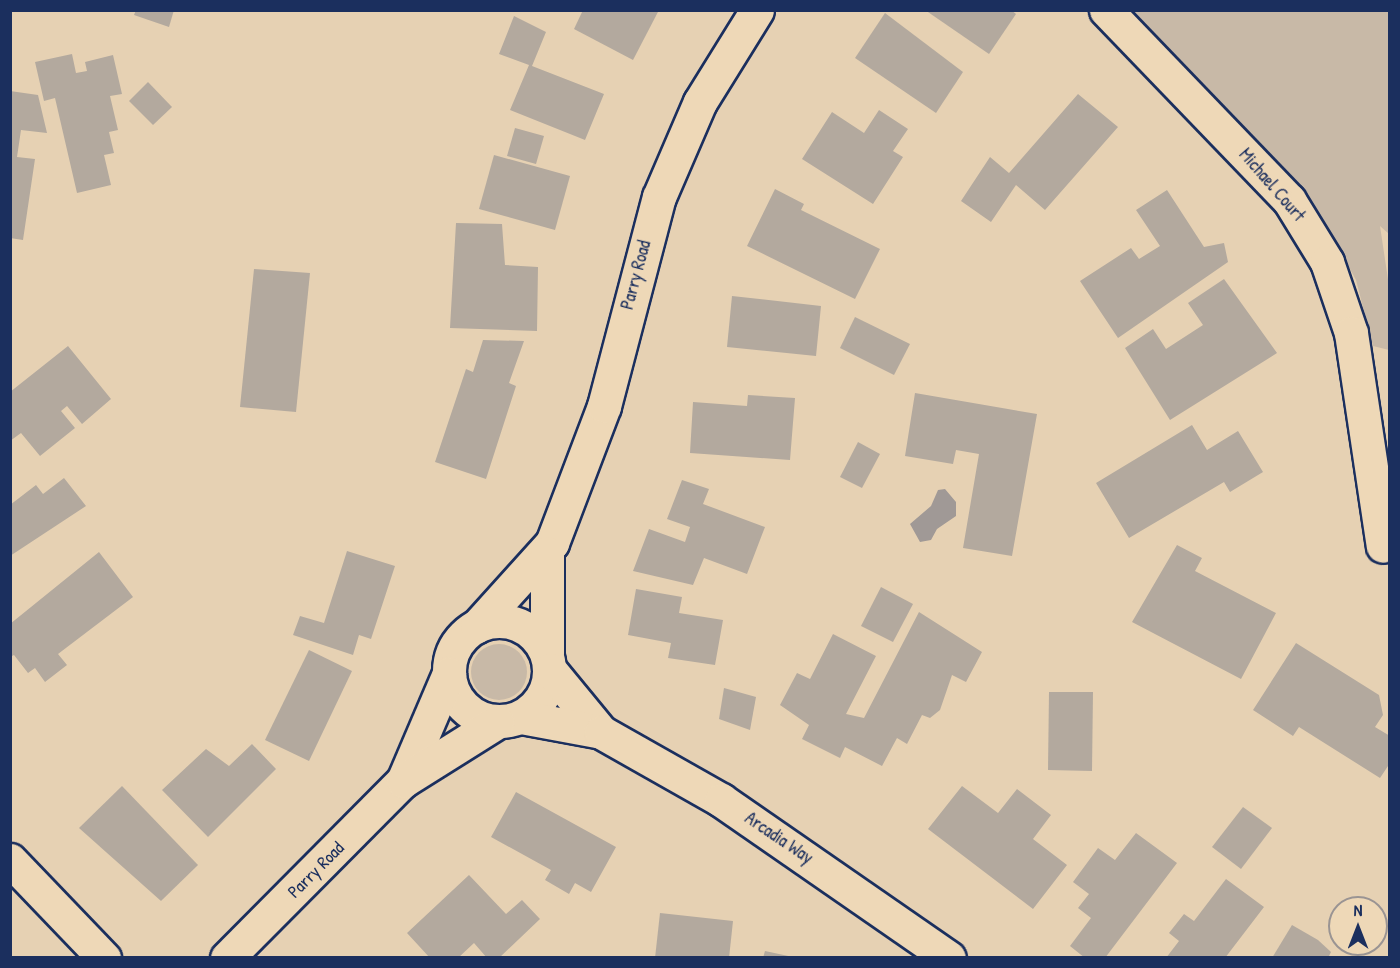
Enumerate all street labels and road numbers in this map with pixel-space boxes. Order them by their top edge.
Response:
street label: Michael Court [1234,144,1310,226]
street label: Parry Road [616,238,656,312]
street label: Arcadia Way [741,807,817,869]
street label: Parry Road [283,837,349,903]

